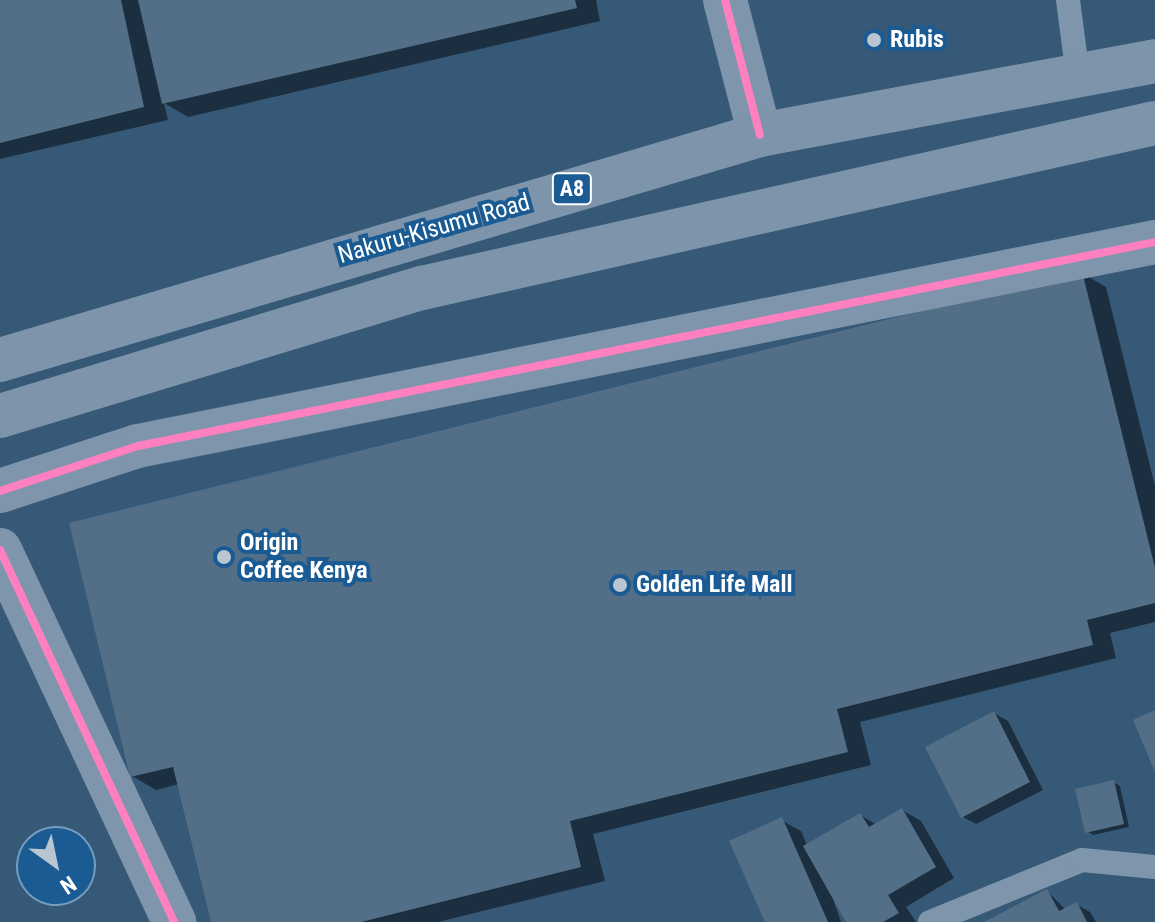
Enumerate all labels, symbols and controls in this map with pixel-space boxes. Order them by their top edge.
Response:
place label: Rubis [890,26,944,54]
marker: Rubis [865,31,883,49]
road number: A8 [550,171,594,207]
street label: Nakuru-Kisumu Road [335,188,533,270]
place label: Origin Coffee Kenya [240,529,368,585]
marker: Origin Coffee Kenya [215,548,233,566]
place label: Golden Life Mall [636,571,792,599]
marker: Golden Life Mall [611,576,629,594]
north arrow [16,826,96,906]
text: N [56,871,81,899]

